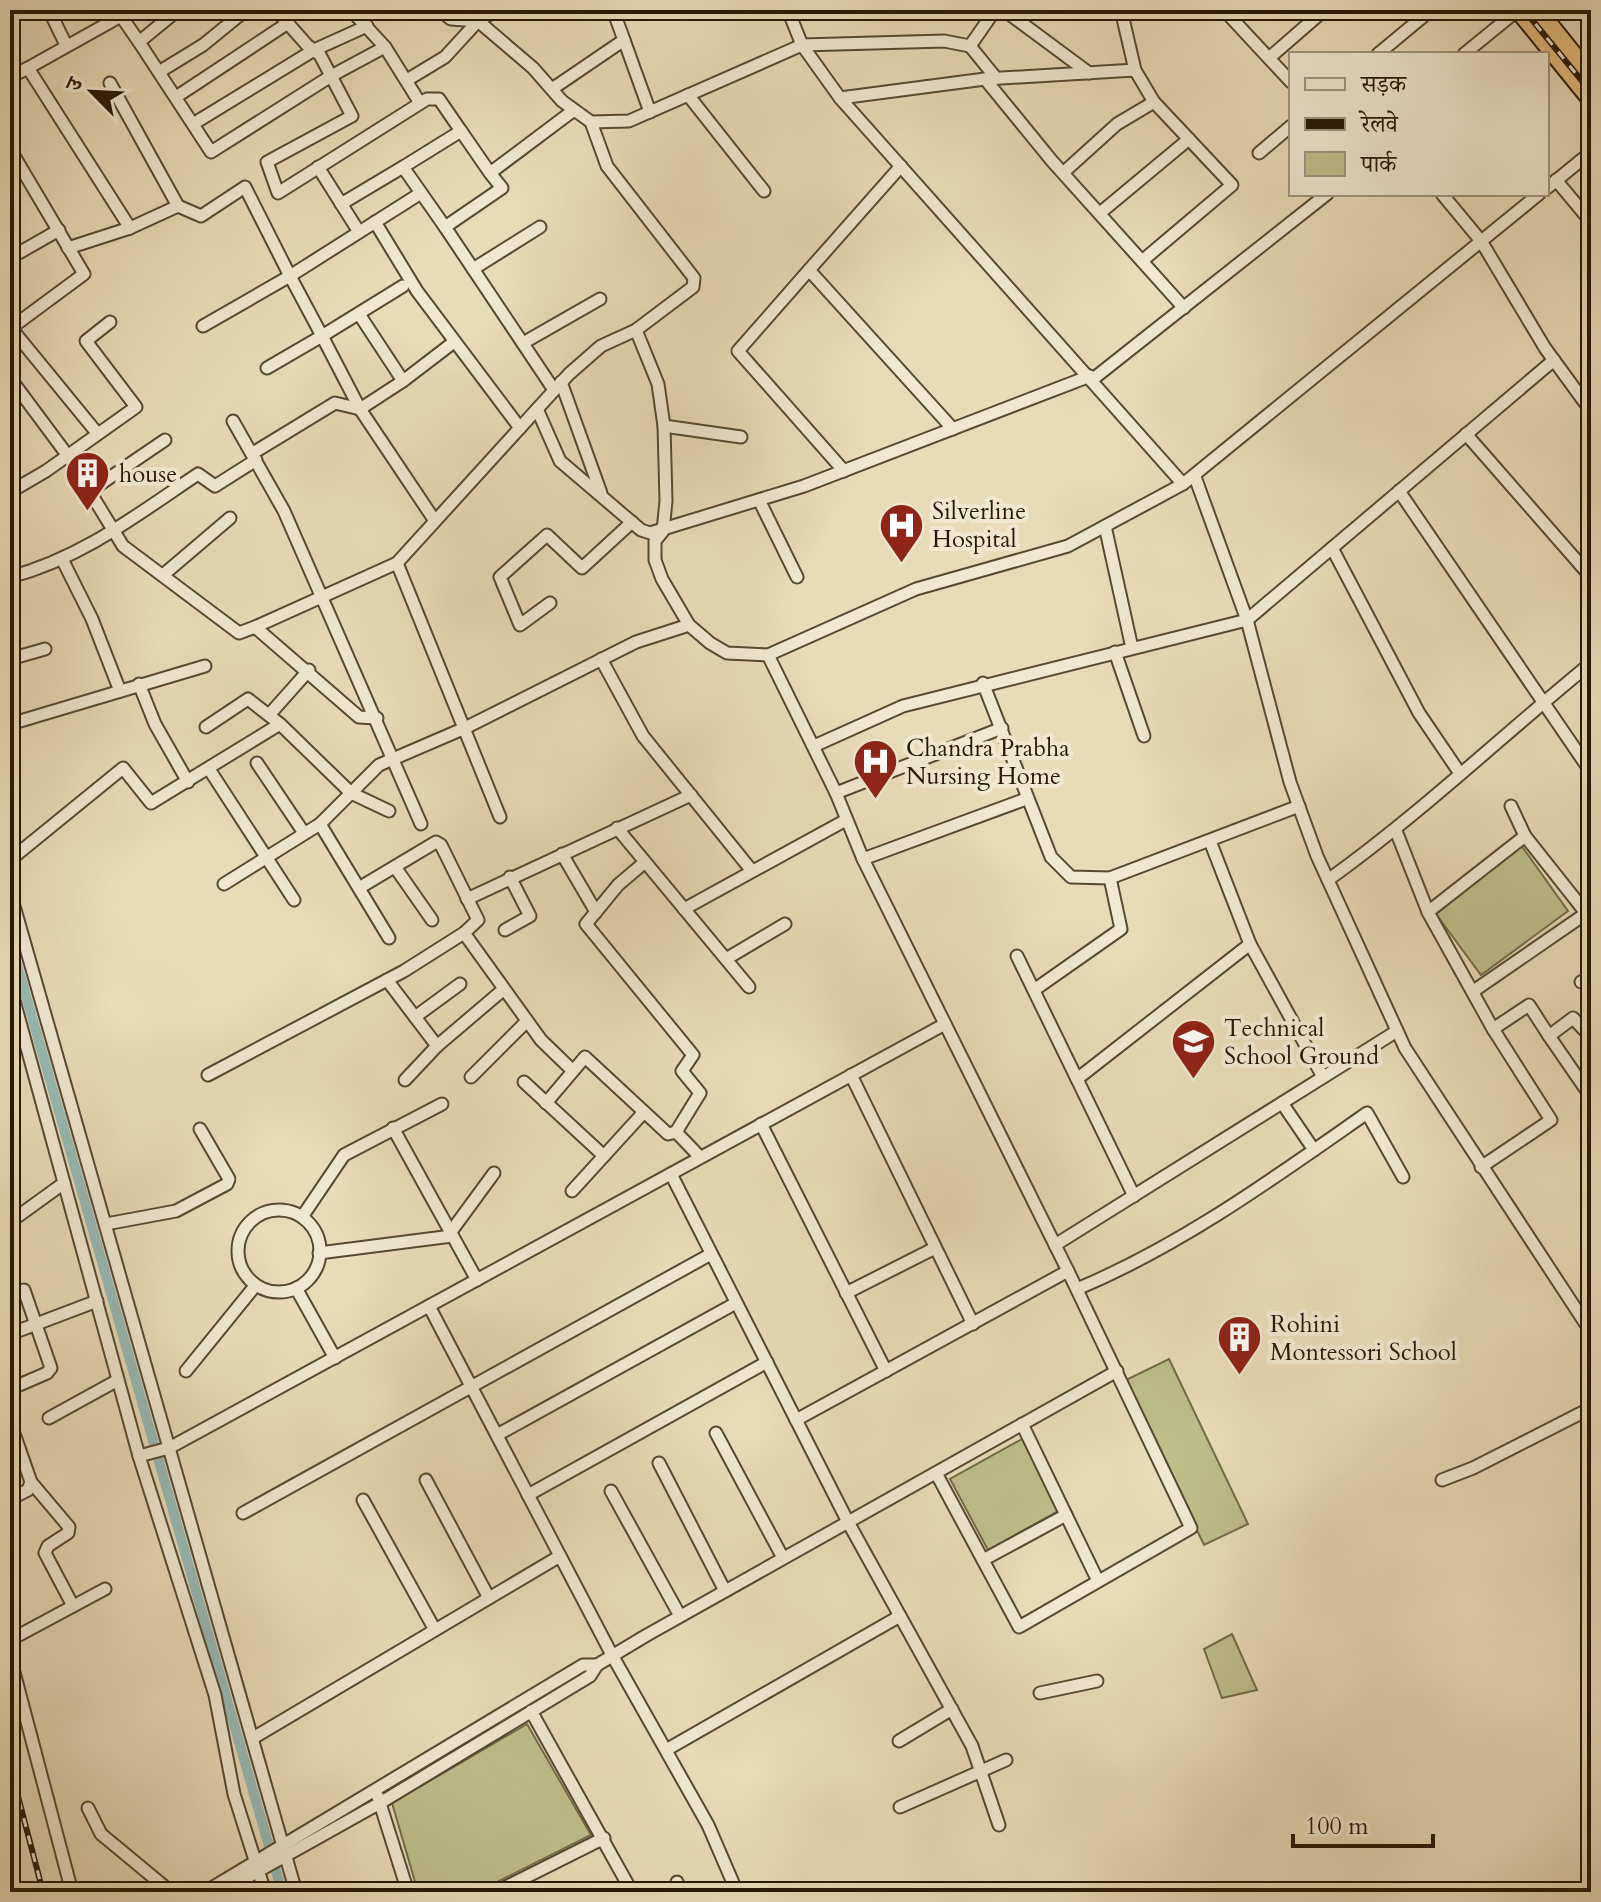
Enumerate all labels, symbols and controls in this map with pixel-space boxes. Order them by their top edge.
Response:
north arrow [52,52,132,132]
legend [1289,52,1549,196]
text: सड़क [1360,68,1408,101]
text: उ [58,71,91,97]
text: रेलवे [1358,108,1400,141]
text: पार्क [1360,148,1398,181]
building icon: house [64,450,112,513]
place label: house [119,458,177,491]
place label: Silverline Hospital [932,495,1026,556]
hospital icon: Silverline Hospital [877,501,925,564]
place label: Chandra Prabha Nursing Home [906,732,1070,793]
hospital icon: Chandra Prabha Nursing Home [851,738,899,801]
place label: Technical School Ground [1224,1012,1379,1073]
school or university icon: Technical School Ground [1169,1018,1217,1081]
place label: Rohini Montessori School [1270,1308,1457,1369]
building icon: Rohini Montessori School [1215,1314,1263,1377]
scale bar [1293,1798,1433,1848]
text: 100 m [1305,1810,1369,1843]

